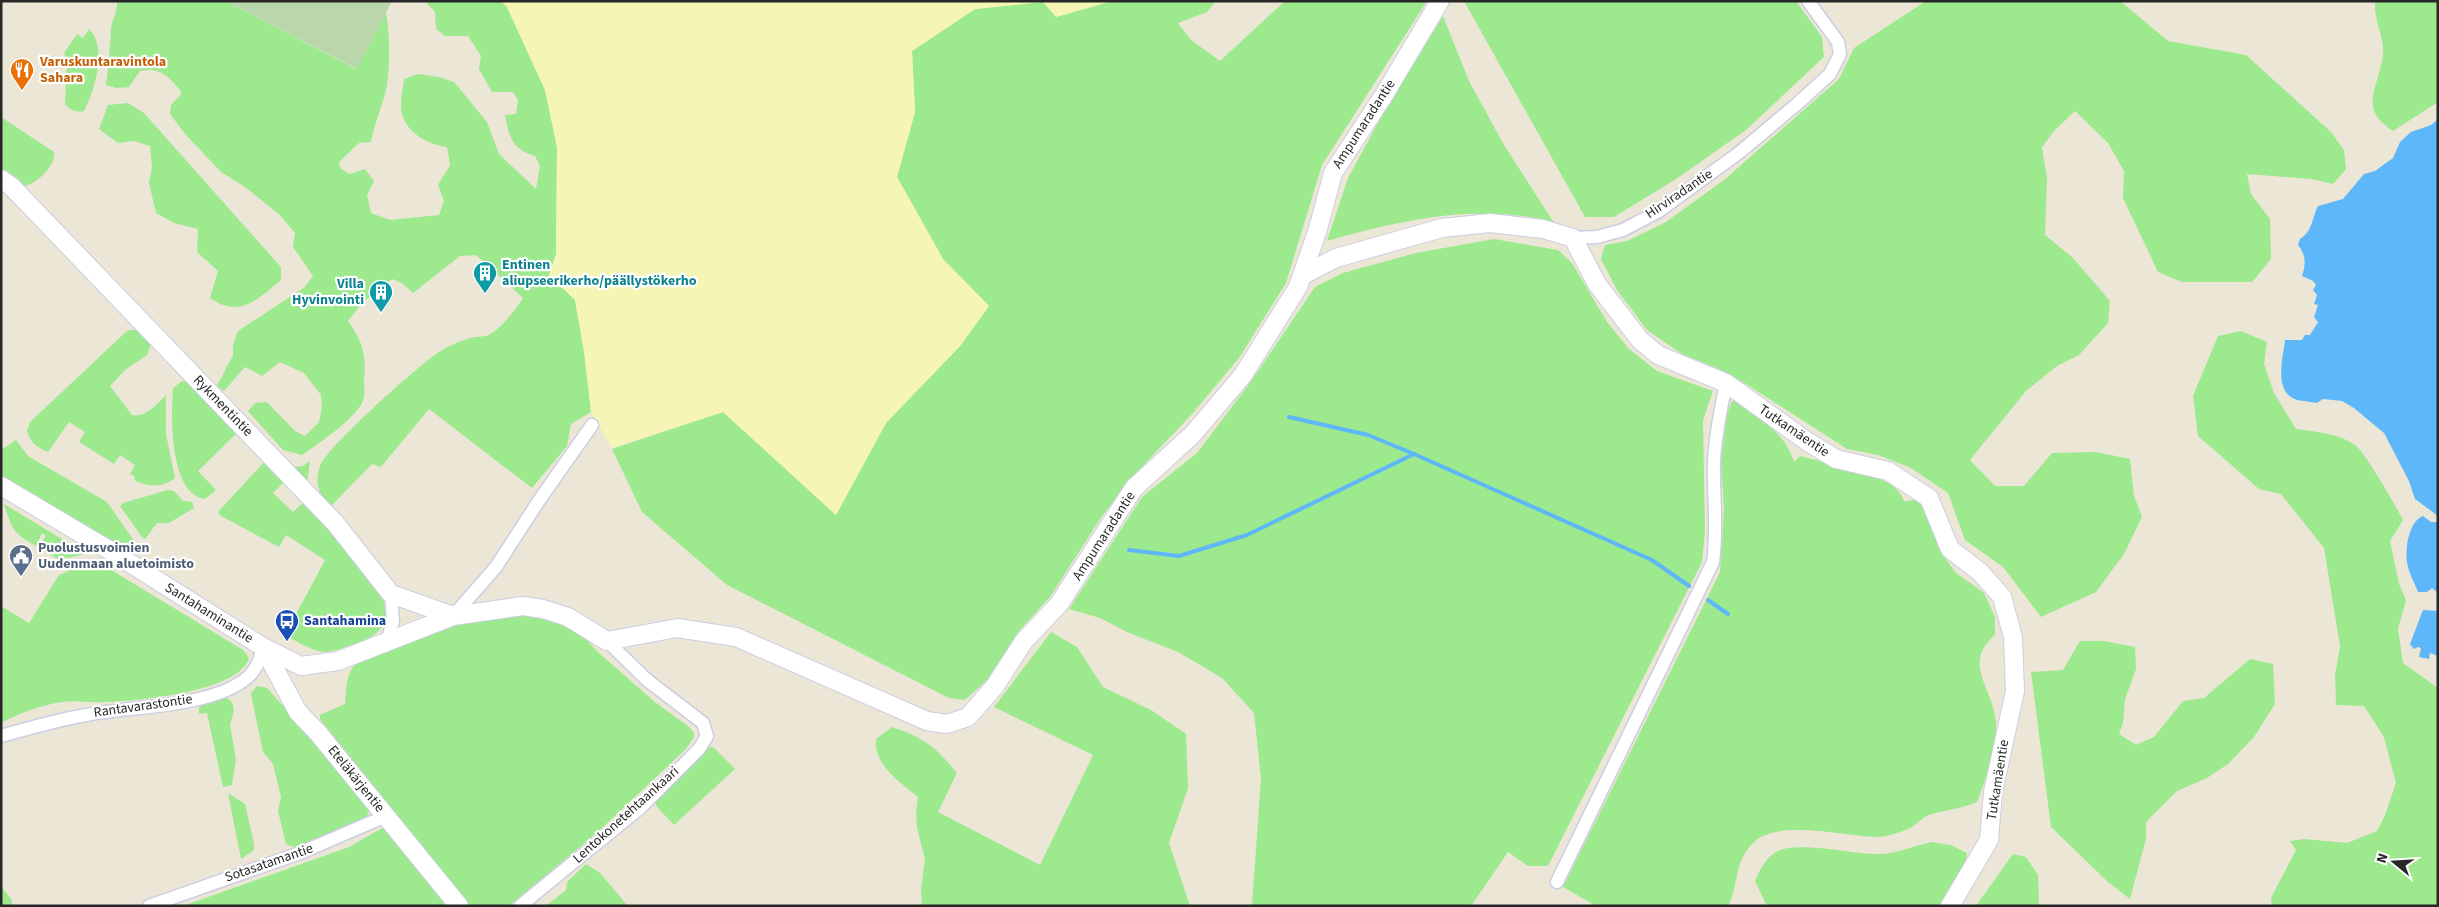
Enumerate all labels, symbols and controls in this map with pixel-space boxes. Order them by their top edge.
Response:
place label: Varuskuntaravintola Sahara [39,52,166,88]
restaurant icon: Varuskuntaravintola Sahara [9,57,35,91]
street label: Ampumaradantie [1328,76,1400,172]
street label: Hirviradantie [1642,164,1717,224]
place label: Entinen aliupseerikerho/päällystökerho [502,255,697,291]
building icon: Entinen aliupseerikerho/päällystökerho [472,260,498,294]
place label: Villa Hyvinvointi [292,274,364,310]
building icon: Villa Hyvinvointi [368,279,394,313]
street label: Rykmentintie [189,371,258,441]
street label: Tutkamäentie [1755,400,1833,462]
street label: Ampumaradantie [1068,488,1140,584]
place label: Puolustusvoimien Uudenmaan aluetoimisto [38,538,194,574]
public building icon: Puolustusvoimien Uudenmaan aluetoimisto [8,543,34,577]
street label: Santahaminantie [161,578,257,648]
bus stop icon: Santahamina [274,608,300,642]
place label: Santahamina [304,611,386,631]
street label: Rantavarastontie [92,689,194,723]
street label: Tutkamäentie [1982,738,2014,822]
street label: Eteläkärjentie [323,741,389,817]
street label: Lentokonetehtaankaari [569,762,683,868]
north arrow [2369,837,2419,887]
street label: Sotasatamantie [222,839,316,887]
text: N [2372,851,2394,866]

